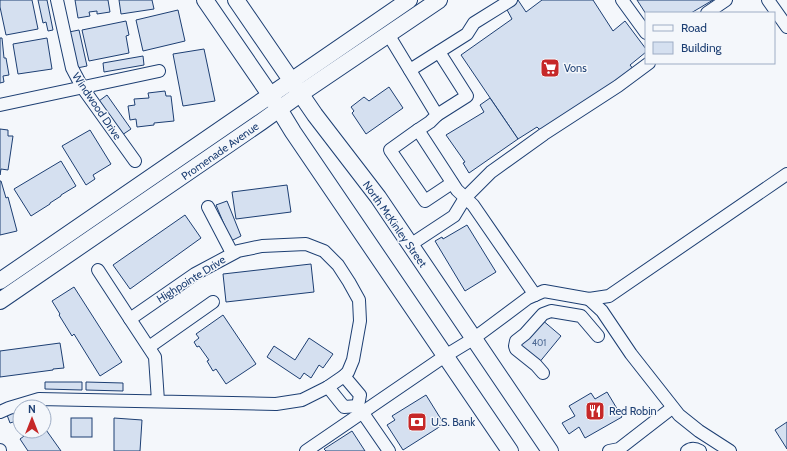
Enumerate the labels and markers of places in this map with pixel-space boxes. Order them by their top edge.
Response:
supermarket icon: Vons [539,57,561,79]
place label: Vons [564,61,587,75]
restaurant icon: Red Robin [584,400,606,422]
place label: Red Robin [609,404,657,418]
bank icon: U.S. Bank [406,411,428,433]
place label: U.S. Bank [431,415,475,429]

